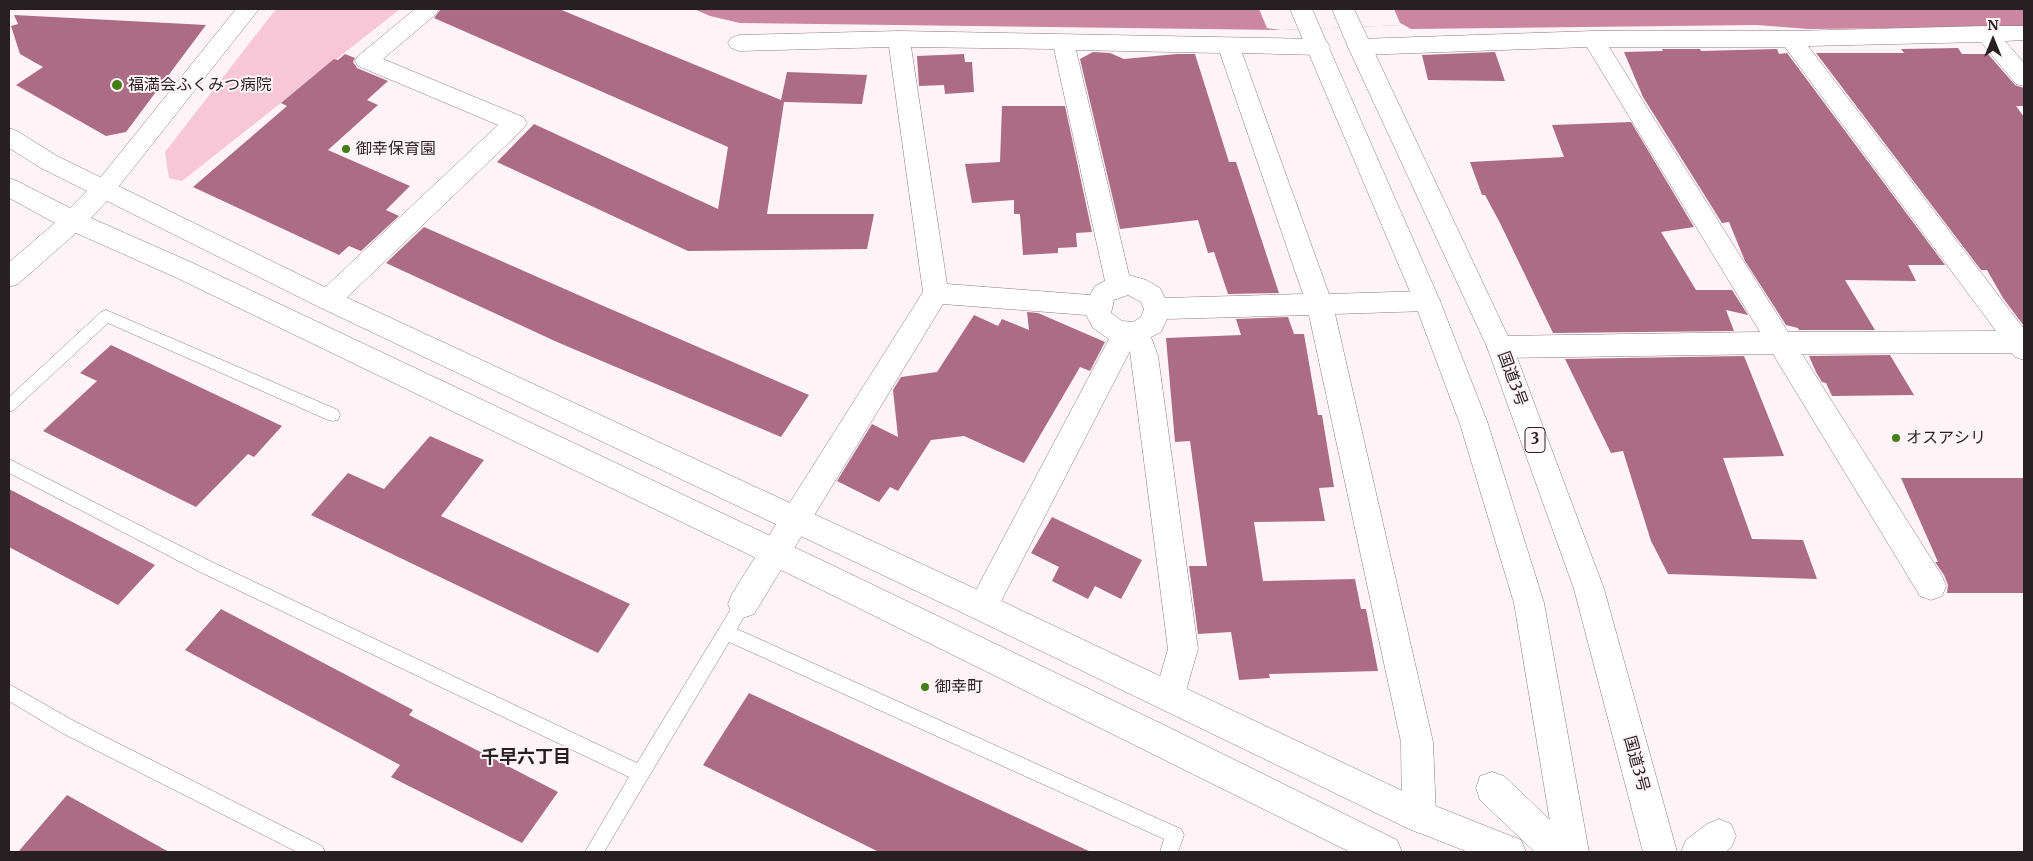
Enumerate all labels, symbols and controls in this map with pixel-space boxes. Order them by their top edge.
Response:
north arrow [1968,15,2018,65]
text: N [1987,16,1999,34]
place label: 福満会ふくみつ病院 [128,75,272,95]
marker: 福満会ふくみつ病院 [110,78,124,92]
place label: 御幸保育園 [356,139,436,159]
marker: 御幸保育園 [340,143,352,155]
street label: 国道3号 [1493,349,1531,409]
road number: 3 [1525,428,1545,452]
place label: オスアシリ [1906,428,1986,448]
marker: オスアシリ [1890,432,1902,444]
place label: 御幸町 [935,677,983,697]
marker: 御幸町 [919,681,931,693]
street label: 国道3号 [1619,734,1653,794]
district label: 千早六丁目 [481,747,571,769]

